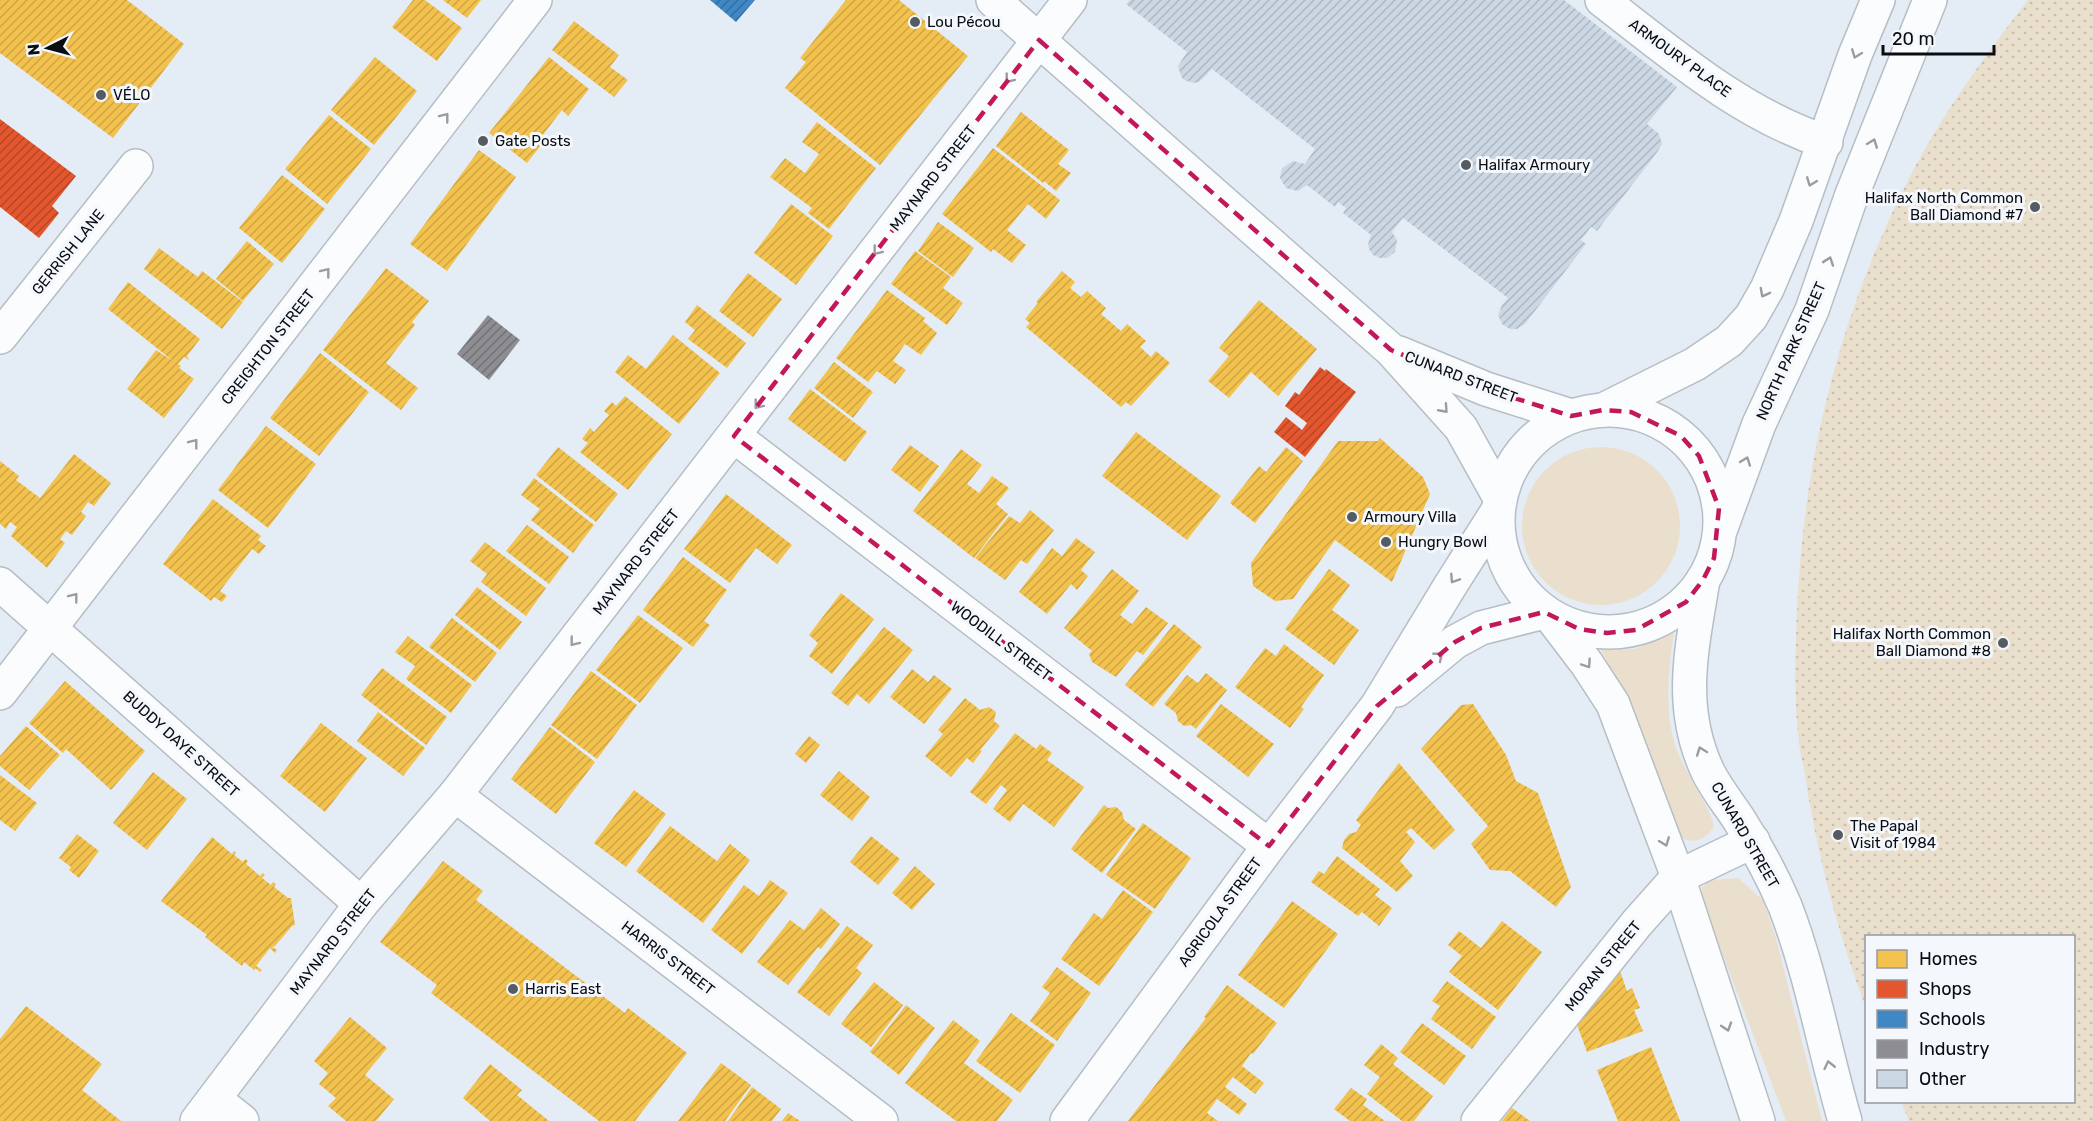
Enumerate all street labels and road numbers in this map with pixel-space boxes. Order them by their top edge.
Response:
street label: ARMOURY PLACE [1625,15,1735,101]
street label: MAYNARD STREET [886,121,980,235]
street label: GERRISH LANE [28,206,108,298]
street label: NORTH PARK STREET [1752,279,1830,423]
street label: CREIGHTON STREET [217,286,319,408]
street label: CUNARD STREET [1402,347,1520,407]
street label: MAYNARD STREET [589,505,683,619]
street label: WOODILL STREET [947,597,1055,685]
street label: BUDDY DAYE STREET [119,687,243,801]
street label: CUNARD STREET [1707,779,1783,891]
street label: AGRICOLA STREET [1174,854,1266,970]
street label: MAYNARD STREET [286,885,380,999]
street label: HARRIS STREET [618,917,718,999]
street label: MORAN STREET [1561,917,1645,1015]

